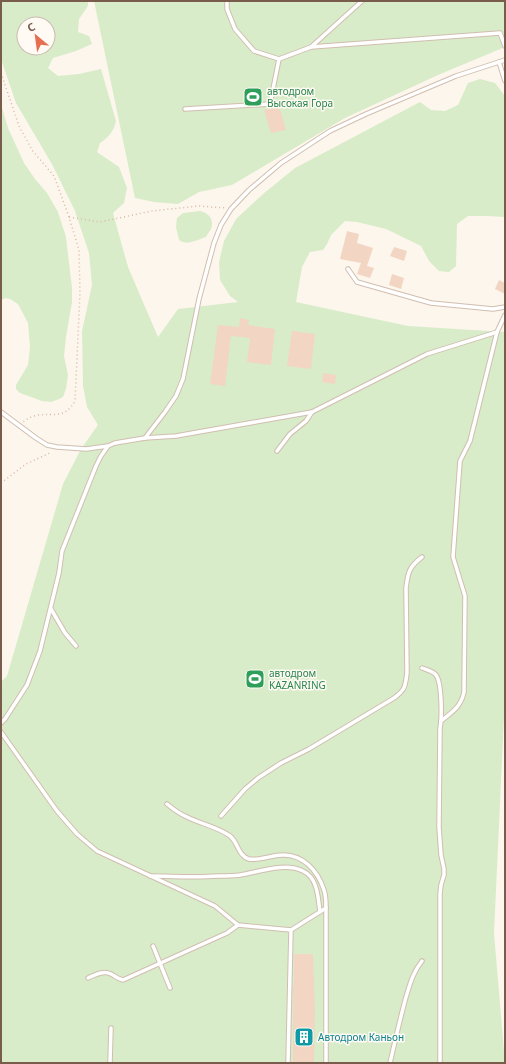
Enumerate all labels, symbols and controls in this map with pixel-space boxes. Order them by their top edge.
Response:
north arrow [16,16,56,56]
text: С [24,19,38,35]
place label: автодром Высокая Гора [267,84,333,110]
sports icon: автодром Высокая Гора [242,86,264,108]
place label: автодром KAZANRING [269,666,326,692]
sports icon: автодром KAZANRING [244,668,266,690]
building icon: Автодром Каньон [293,1026,315,1048]
place label: Автодром Каньон [318,1030,404,1044]

